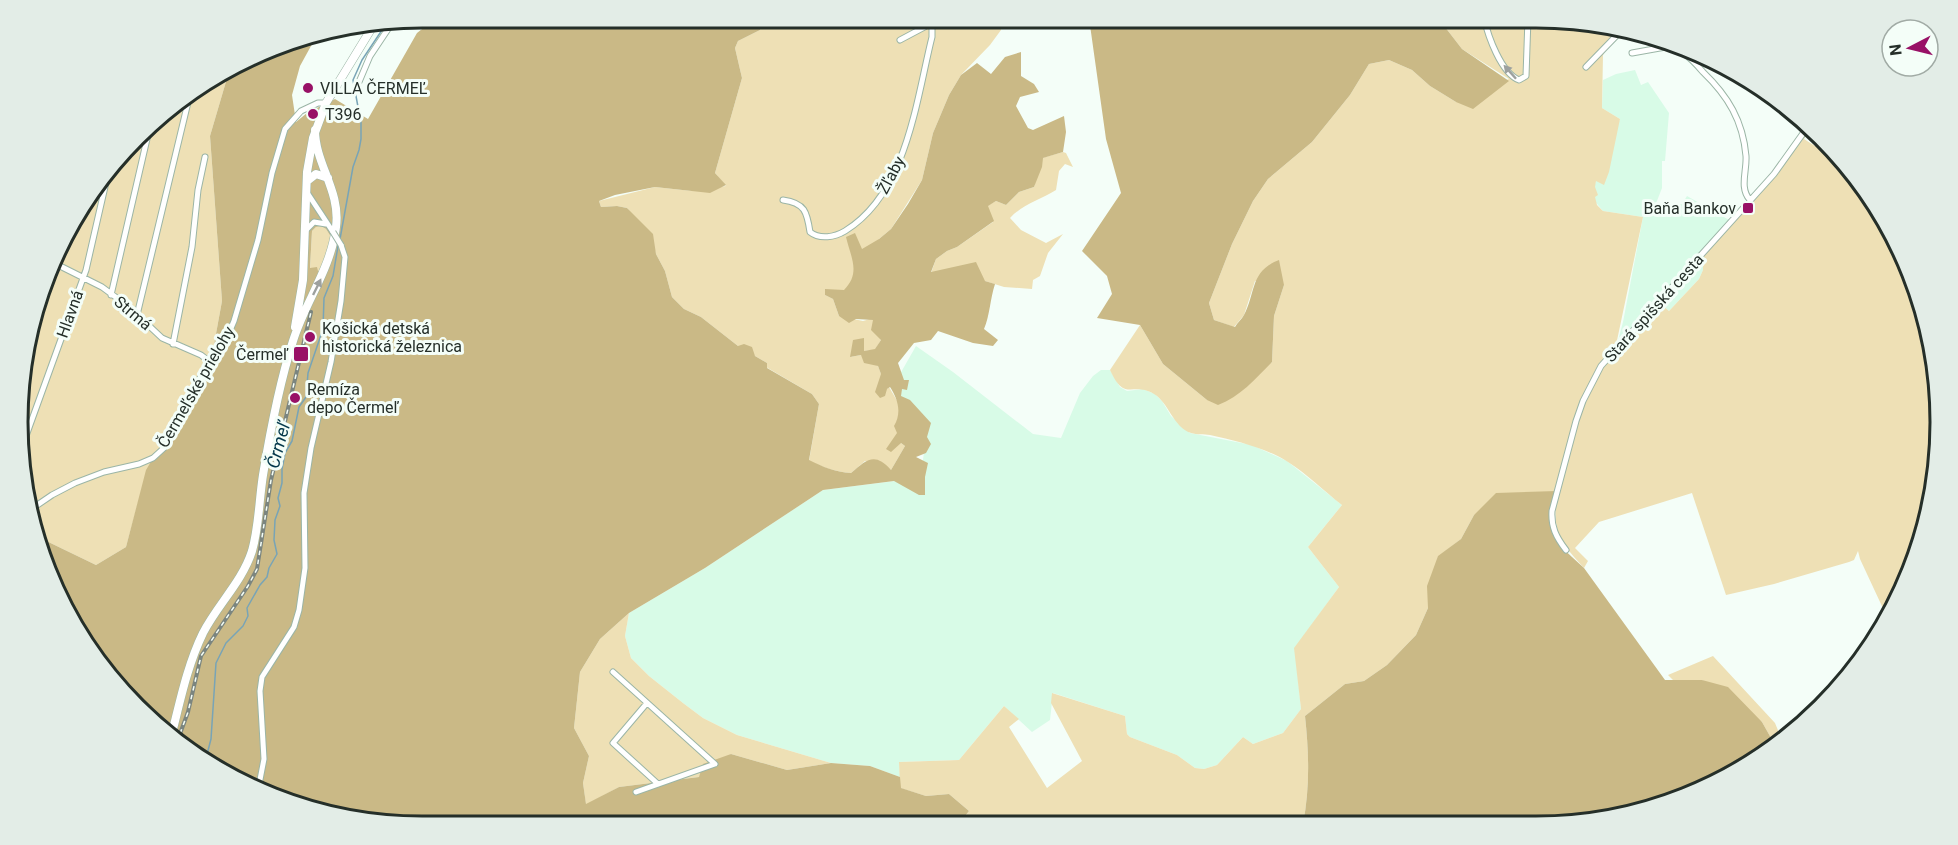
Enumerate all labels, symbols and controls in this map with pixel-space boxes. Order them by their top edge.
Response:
north arrow [1880,18,1940,78]
text: N [1885,43,1906,57]
one-way arrow [1503,64,1517,79]
place label: VILLA ČERMEĽ [320,78,428,98]
marker: VILLA ČERMEĽ [301,81,315,95]
place label: T396 [325,105,362,124]
marker: T396 [306,107,320,121]
street label: Žľaby [873,153,909,197]
place label: Baňa Bankov [1643,199,1736,218]
marker: Baňa Bankov [1741,201,1755,215]
street label: Stará spišská cesta [1601,250,1707,366]
one-way arrow [312,278,321,295]
street label: Hlavná [53,288,87,340]
street label: Strmá [110,292,156,334]
place label: Košická detská historická železnica [322,319,462,356]
street label: Čermeľské prielohy [153,322,239,451]
marker: Košická detská historická železnica [303,330,317,344]
place label: Čermeľ [236,344,289,364]
marker: Čermeľ [292,345,310,363]
place label: Remíza depo Čermeľ [307,380,399,417]
marker: Remíza depo Čermeľ [288,391,302,405]
water label: Črmeľ [261,417,295,471]

